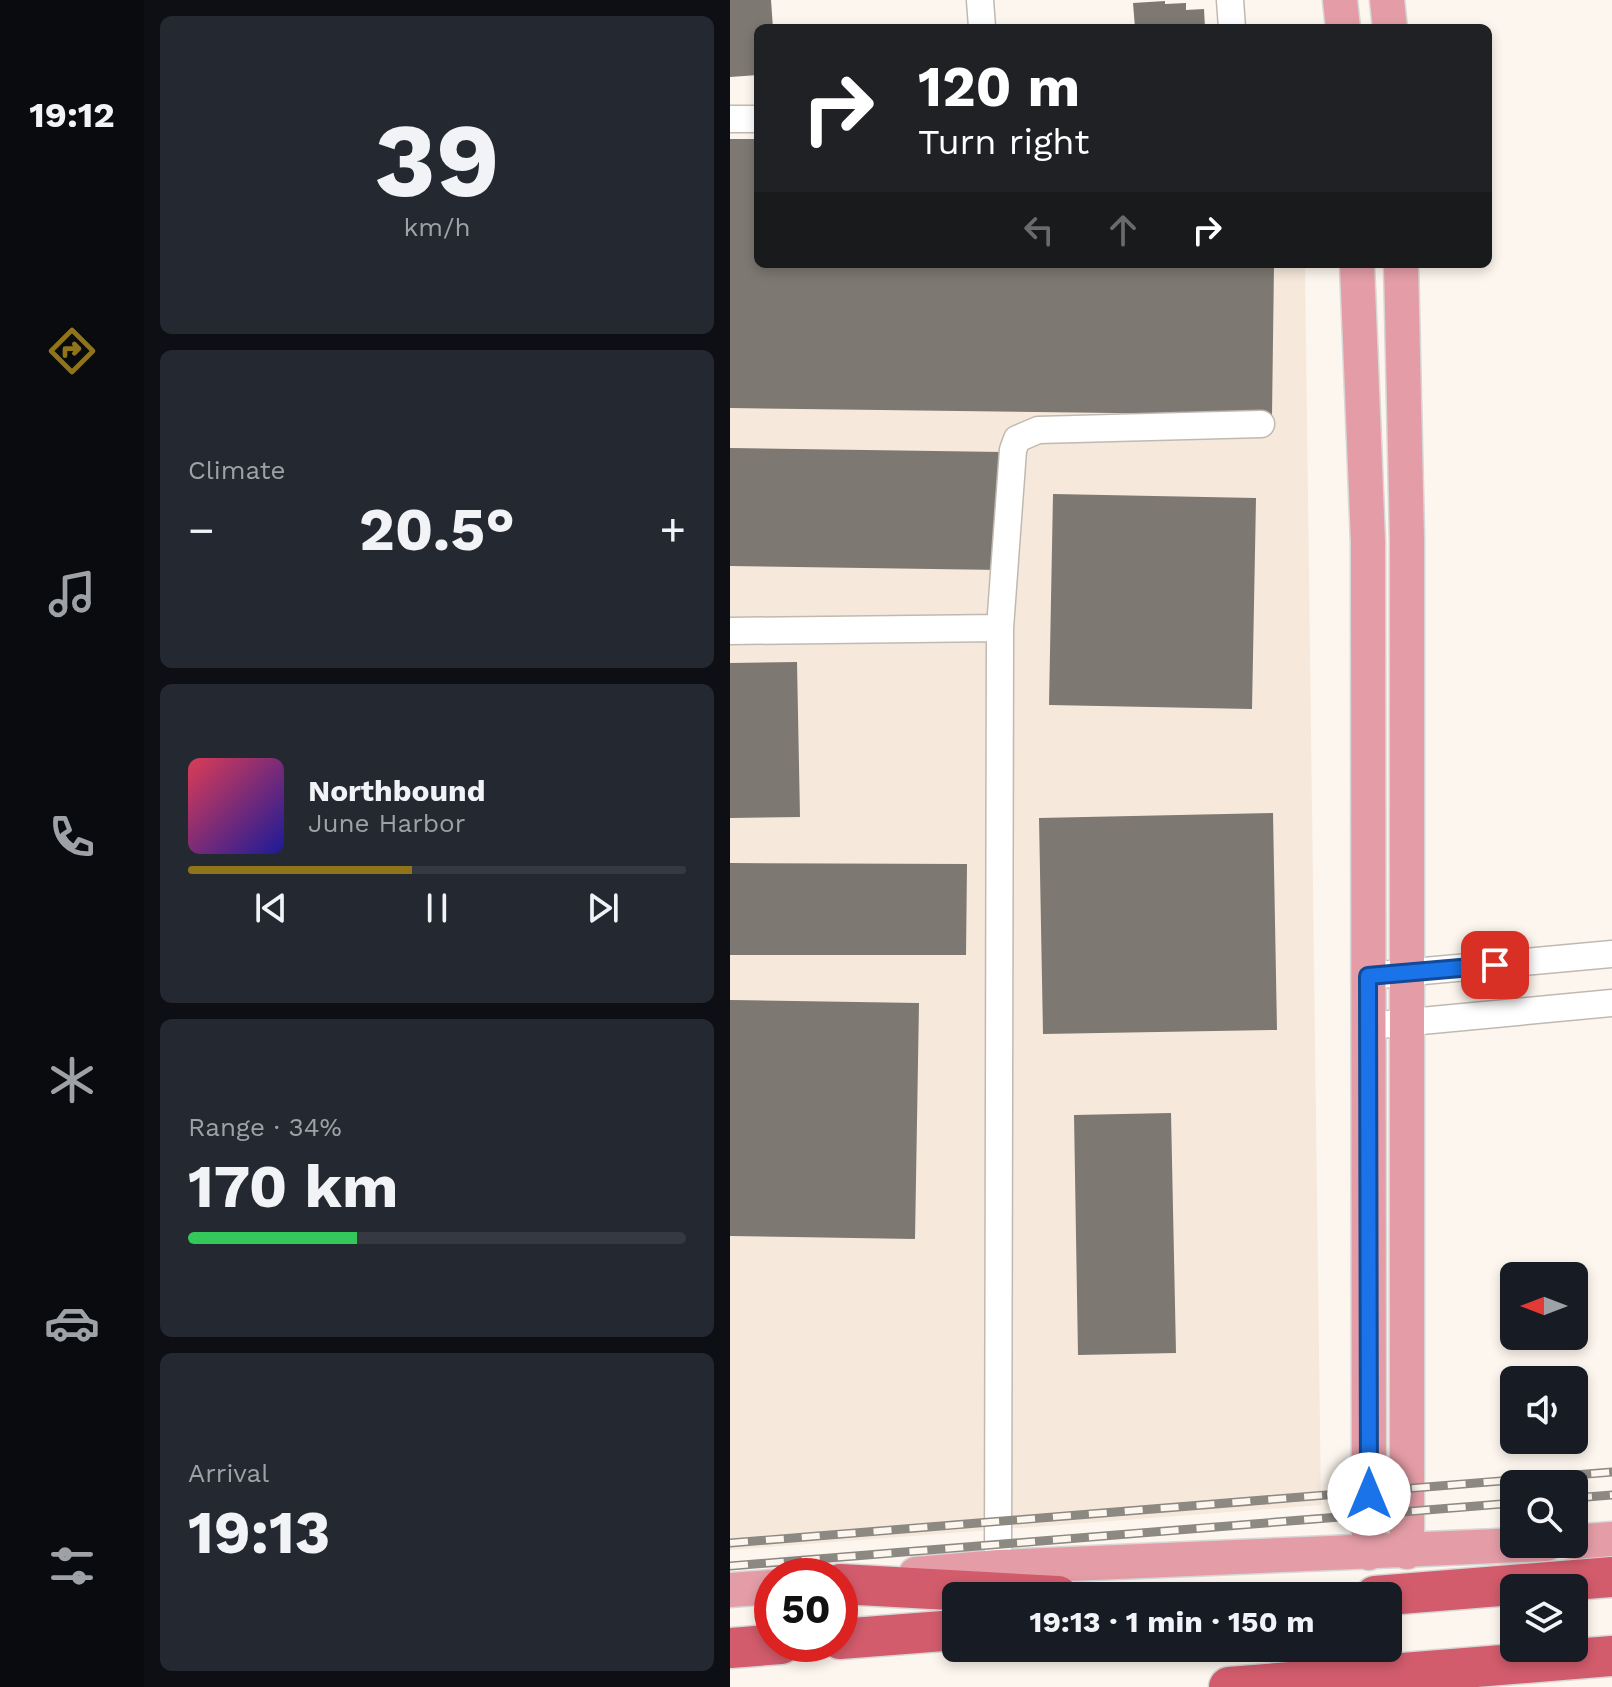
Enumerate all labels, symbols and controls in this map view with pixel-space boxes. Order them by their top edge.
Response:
text: 120 m [918,54,1080,120]
icon: right [786,56,890,160]
text: 19:12 [29,94,115,136]
text: 39 [374,99,500,221]
text: Turn right [918,121,1089,163]
icon: left [1017,208,1061,252]
icon: ahead [1101,208,1145,252]
icon: right [1185,208,1229,252]
text: km/h [404,212,470,242]
icon: directions [44,323,100,379]
text: Climate [188,455,286,485]
text: 20.5° [359,494,515,565]
text: − [188,504,215,556]
text: + [659,504,686,556]
icon: music [44,566,100,622]
text: Northbound [308,773,485,808]
text: June Harbor [308,808,465,838]
icon: phone [44,809,100,865]
icon: previous [249,886,293,930]
icon: pause [415,886,459,930]
icon: next [581,886,625,930]
pin [1461,931,1529,999]
icon: arrive [1473,943,1517,987]
icon: climate [44,1052,100,1108]
text: Range · 34% [188,1112,342,1142]
text: 170 km [188,1151,398,1222]
north arrow [1500,1262,1588,1350]
map controls [1500,1262,1588,1662]
icon: car [44,1295,100,1351]
button: sound [1500,1366,1588,1454]
position arrow [1327,1452,1411,1536]
text: Arrival [188,1458,269,1488]
button: search [1500,1470,1588,1558]
text: 19:13 [188,1497,330,1568]
icon: filters [44,1538,100,1594]
speed limit sign: 50 [754,1558,858,1662]
button: layers [1500,1574,1588,1662]
text: 19:13 · 1 min · 150 m [1029,1604,1315,1639]

